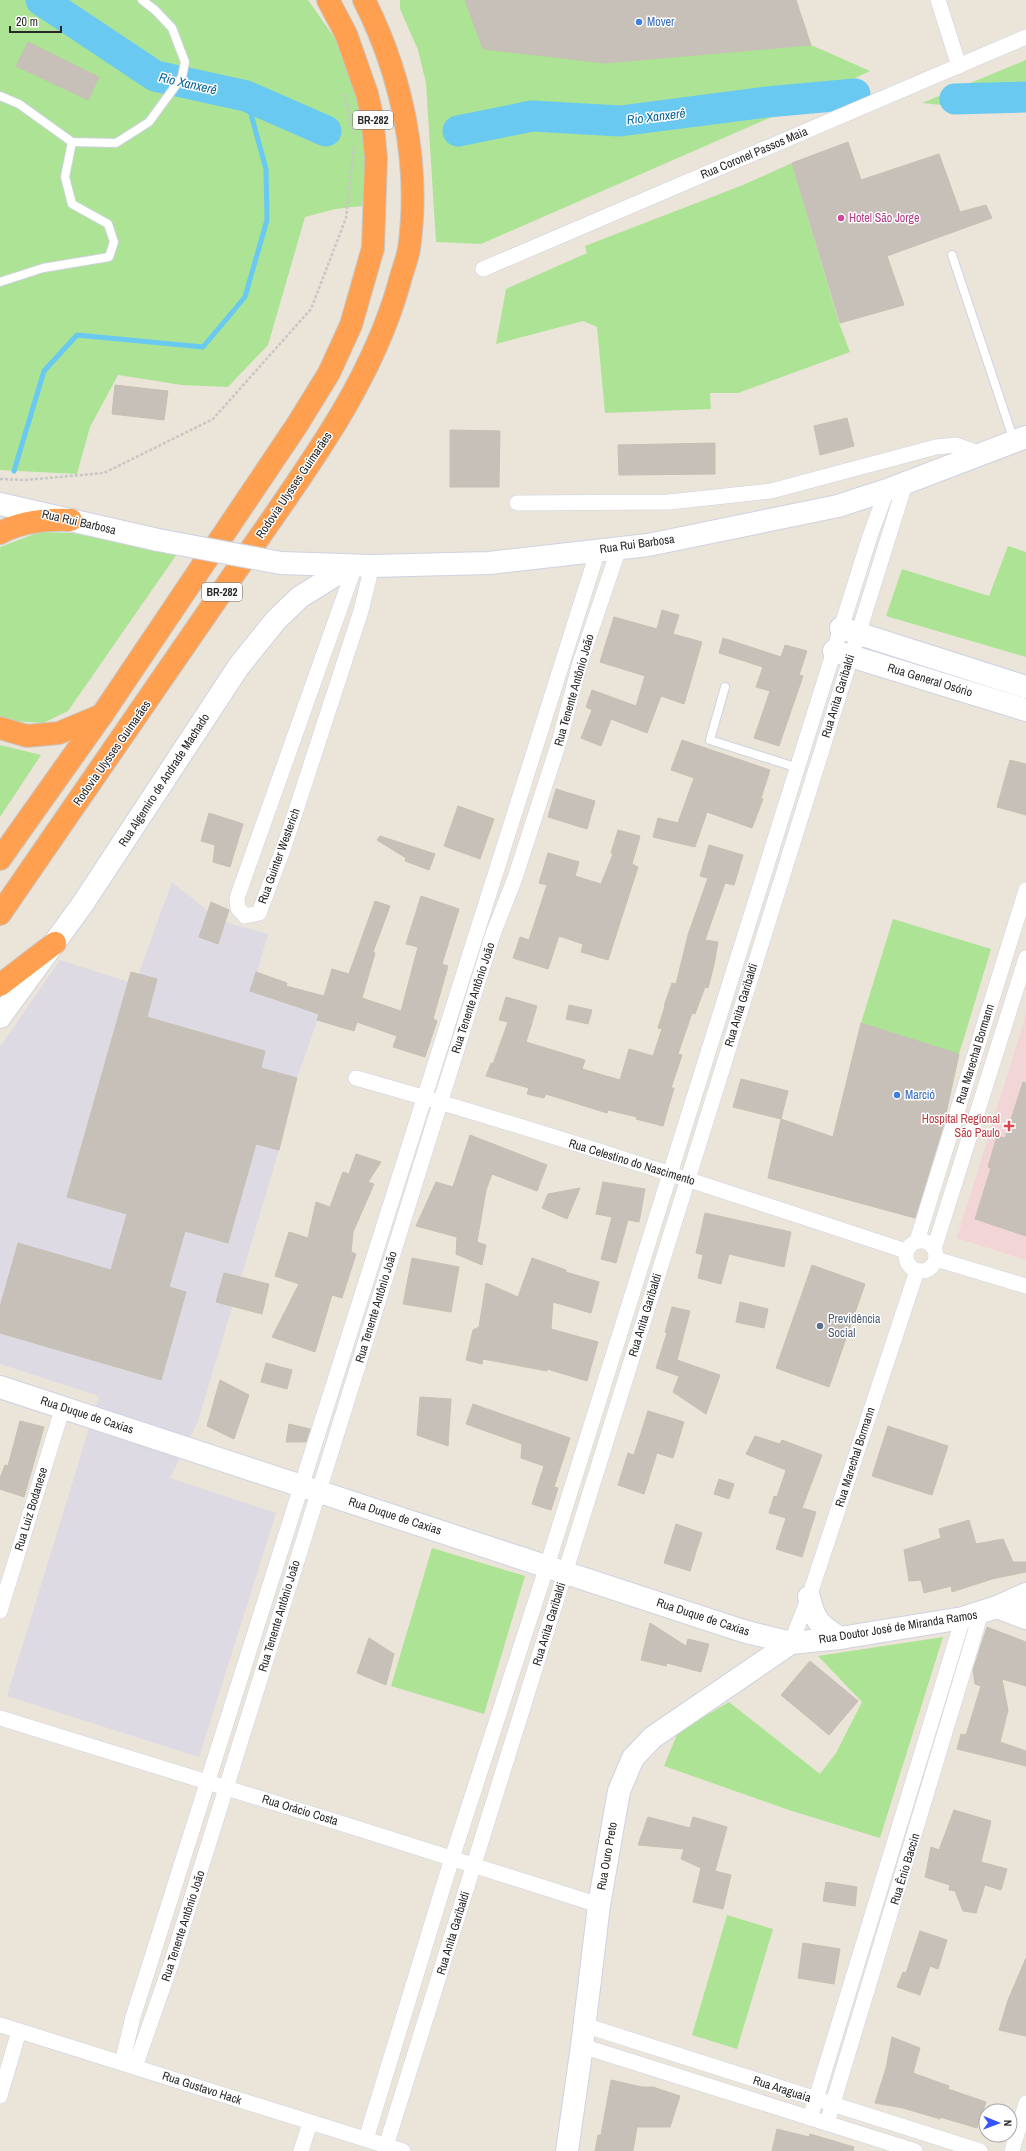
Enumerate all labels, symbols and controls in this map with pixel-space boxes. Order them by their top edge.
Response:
scale bar [10,8,61,34]
text: 20 m [16,14,38,30]
place label: Mover [647,14,675,30]
marker: Mover [634,17,644,27]
water label: Rio Xanxerê [157,69,219,98]
water label: Rio Xanxerê [626,104,686,129]
road number: BR-282 [353,111,393,129]
street label: Rua Coronel Passos Maia [698,123,810,183]
place label: Hotel São Jorge [849,210,920,226]
marker: Hotel São Jorge [836,213,846,223]
street label: Rodovia Ulysses Guimarães [252,429,336,541]
street label: Rua Rui Barbosa [40,506,118,538]
street label: Rua Rui Barbosa [599,531,676,557]
road number: BR-282 [202,583,242,601]
street label: Rua Tenente Antônio João [550,632,598,748]
street label: Rua Anita Garibaldi [818,652,858,740]
street label: Rua General Osório [886,659,974,701]
street label: Rodovia Ulysses Guimarães [70,697,155,809]
street label: Rua Algemiro de Andrade Machado [115,710,213,850]
street label: Rua Guinter Westerich [254,806,304,906]
street label: Rua Tenente Antônio João [447,940,499,1056]
street label: Rua Anita Garibaldi [721,961,761,1049]
street label: Rua Marechal Bormann [952,1002,998,1106]
place label: Marció [905,1087,935,1103]
marker: Marció [892,1090,902,1100]
place label: Hospital Regional São Paulo [922,1111,1000,1141]
marker: Hospital Regional São Paulo [1003,1120,1015,1132]
street label: Rua Celestino do Nascimento [567,1135,697,1189]
street label: Rua Tenente Antônio João [351,1249,401,1365]
street label: Rua Anita Garibaldi [625,1271,665,1359]
place label: Previdência Social [828,1311,881,1341]
marker: Previdência Social [815,1321,825,1331]
street label: Rua Duque de Caxias [38,1392,136,1438]
street label: Rua Marechal Bormann [831,1405,879,1509]
street label: Rua Luiz Bodanese [11,1465,51,1553]
street label: Rua Duque de Caxias [346,1493,444,1539]
street label: Rua Tenente Antônio João [254,1558,304,1674]
street label: Rua Anita Garibaldi [529,1580,569,1668]
street label: Rua Duque de Caxias [654,1594,752,1640]
street label: Rua Doutor José de Miranda Ramos [818,1607,978,1647]
street label: Rua Orácio Costa [260,1791,340,1829]
street label: Rua Ouro Preto [593,1821,621,1891]
street label: Rua Ênio Baccin [887,1831,923,1907]
street label: Rua Tenente Antônio João [157,1868,209,1984]
street label: Rua Anita Garibaldi [433,1889,473,1977]
street label: Rua Gustavo Hack [160,2068,244,2108]
street label: Rua Araguaia [751,2072,814,2106]
north arrow [978,2103,1018,2143]
text: N [1001,2120,1015,2127]

